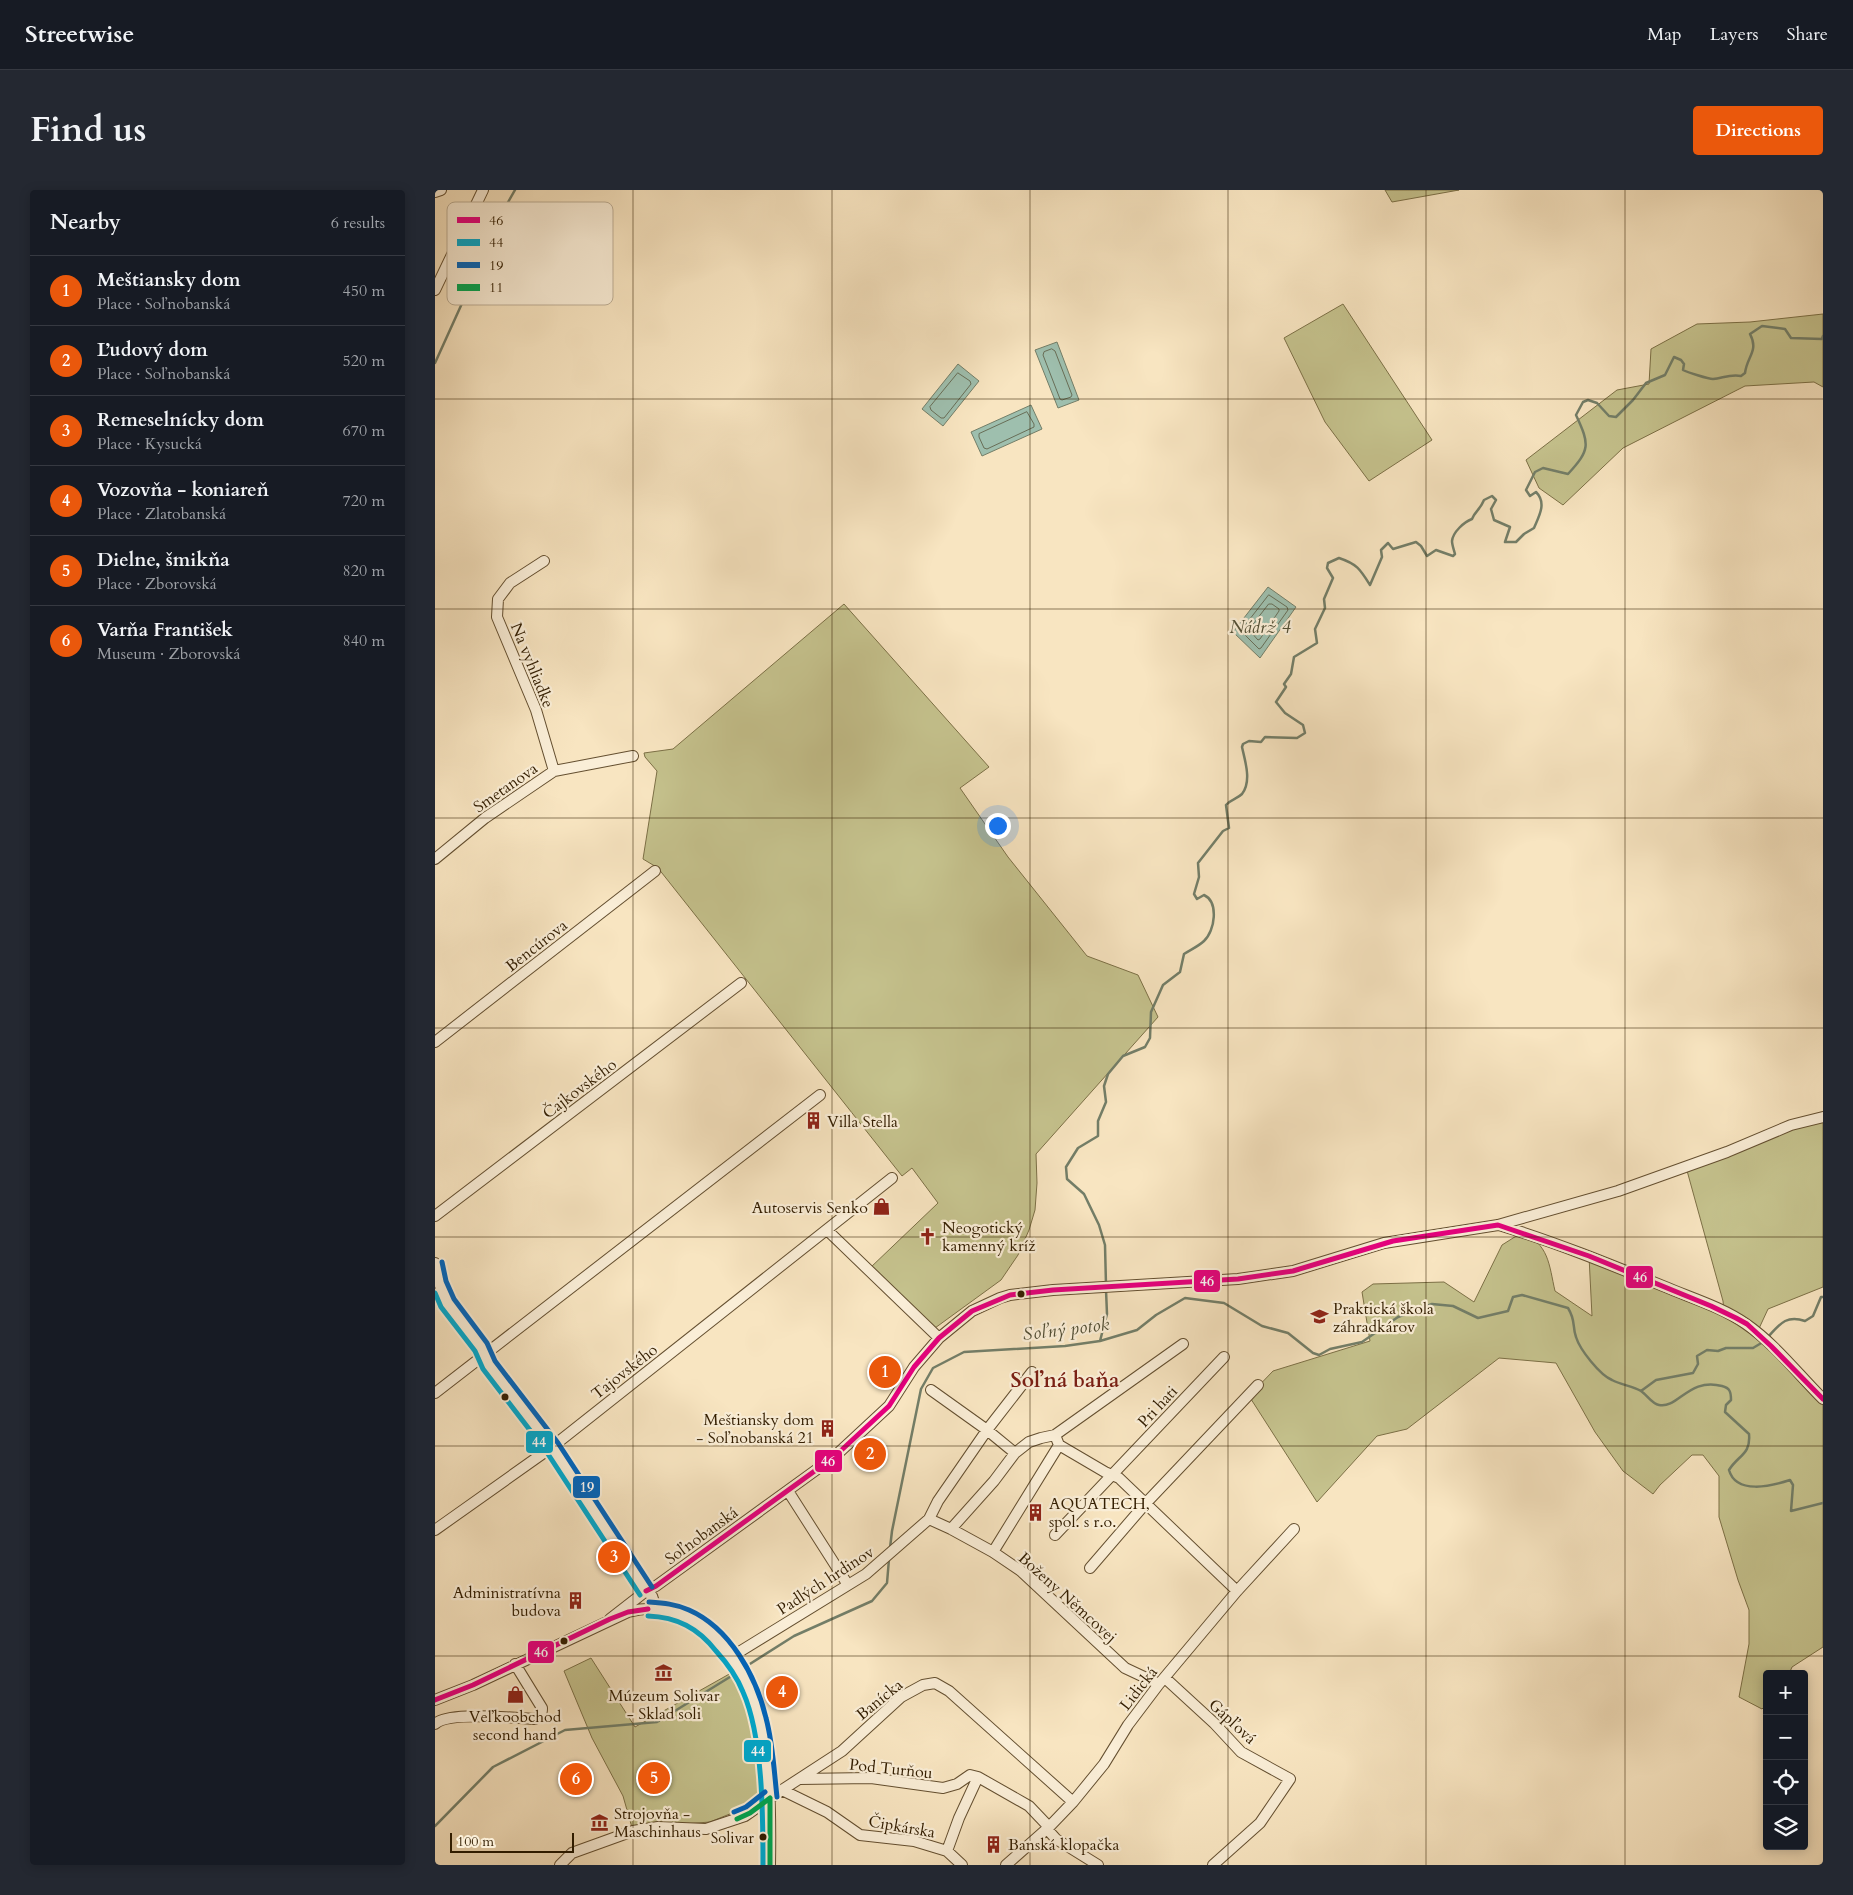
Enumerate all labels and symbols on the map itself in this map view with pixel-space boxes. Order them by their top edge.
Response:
legend [447,202,613,305]
text: 46 [489,211,503,230]
text: 44 [489,233,503,252]
text: 19 [489,256,503,275]
text: 11 [489,278,503,297]
water label: Nádrž 4 [1230,615,1291,640]
street label: Na vyhliadke [505,620,559,711]
street label: Smetanova [469,758,542,818]
your location [985,813,1011,839]
street label: Bencúrova [501,915,572,977]
street label: Čajkovského [538,1053,621,1124]
building icon: Villa Stella [803,1111,823,1131]
place label: Villa Stella [827,1111,898,1133]
place label: Autoservis Senko [752,1197,868,1219]
shop icon: Autoservis Senko [872,1197,892,1217]
place label: Neogotický kamenný kríž [942,1217,1035,1257]
church icon: Neogotický kamenný kríž [918,1226,938,1246]
line badge: 46 [1625,1265,1654,1289]
text: 46 [1633,1268,1647,1287]
line badge: 46 [1193,1269,1221,1293]
text: 46 [1200,1272,1214,1291]
unlabelled marker [1016,1289,1026,1299]
place label: Praktická škola záhradkárov [1333,1298,1434,1338]
school or university icon: Praktická škola záhradkárov [1309,1307,1329,1327]
water label: Soľný potok [1021,1312,1111,1347]
street label: Tajovského [587,1339,663,1405]
pin: 1 [869,1353,901,1391]
district label: Soľná baňa [1011,1366,1120,1395]
street label: Pri hati [1133,1381,1183,1432]
unlabelled marker [500,1392,510,1402]
place label: Meštiansky dom - Soľnobanská 21 [696,1409,814,1449]
building icon: Meštiansky dom - Soľnobanská 21 [818,1418,838,1438]
line badge: 44 [525,1430,554,1454]
text: 44 [532,1433,546,1452]
pin: 2 [854,1435,886,1473]
line badge: 46 [814,1449,843,1473]
text: 46 [821,1452,835,1471]
line badge: 19 [572,1475,601,1499]
text: 19 [580,1478,594,1497]
place label: AQUATECH, spol. s r.o. [1049,1493,1150,1533]
street label: Soľnobanská [660,1502,743,1570]
building icon: AQUATECH, spol. s r.o. [1025,1502,1045,1522]
pin: 3 [598,1538,630,1576]
street label: Padlých hrdinov [773,1541,879,1620]
street label: Boženy Němcovej [1013,1547,1122,1648]
place label: Administratívna budova [453,1582,561,1622]
building icon: Administratívna budova [565,1591,585,1611]
unlabelled marker [559,1636,569,1646]
line badge: 46 [527,1640,555,1664]
text: 46 [534,1643,548,1662]
street label: Lidická [1115,1662,1163,1715]
museum icon: Múzeum Solivar - Sklad soli [654,1663,674,1683]
pin: 4 [766,1673,798,1711]
street label: Banícka [852,1674,908,1725]
shop icon: Veľkoobchod second hand [505,1684,525,1704]
place label: Múzeum Solivar - Sklad soli [609,1685,720,1725]
street label: Gápľová [1204,1694,1261,1749]
place label: Veľkoobchod second hand [469,1706,562,1746]
line badge: 44 [743,1739,772,1763]
text: 44 [751,1742,765,1761]
street label: Pod Turňou [848,1754,934,1784]
pin: 5 [638,1759,670,1797]
pin: 6 [560,1760,592,1798]
place label: Strojovňa - Maschinhaus [614,1803,701,1843]
street label: Čipkárska [867,1810,937,1844]
museum icon: Strojovňa - Maschinhaus [590,1812,610,1832]
place label: Solivar [711,1828,755,1848]
scale bar [450,1830,574,1853]
marker: Solivar [758,1832,768,1842]
building icon: Banská klopačka [984,1834,1004,1854]
place label: Banská klopačka [1008,1834,1120,1856]

